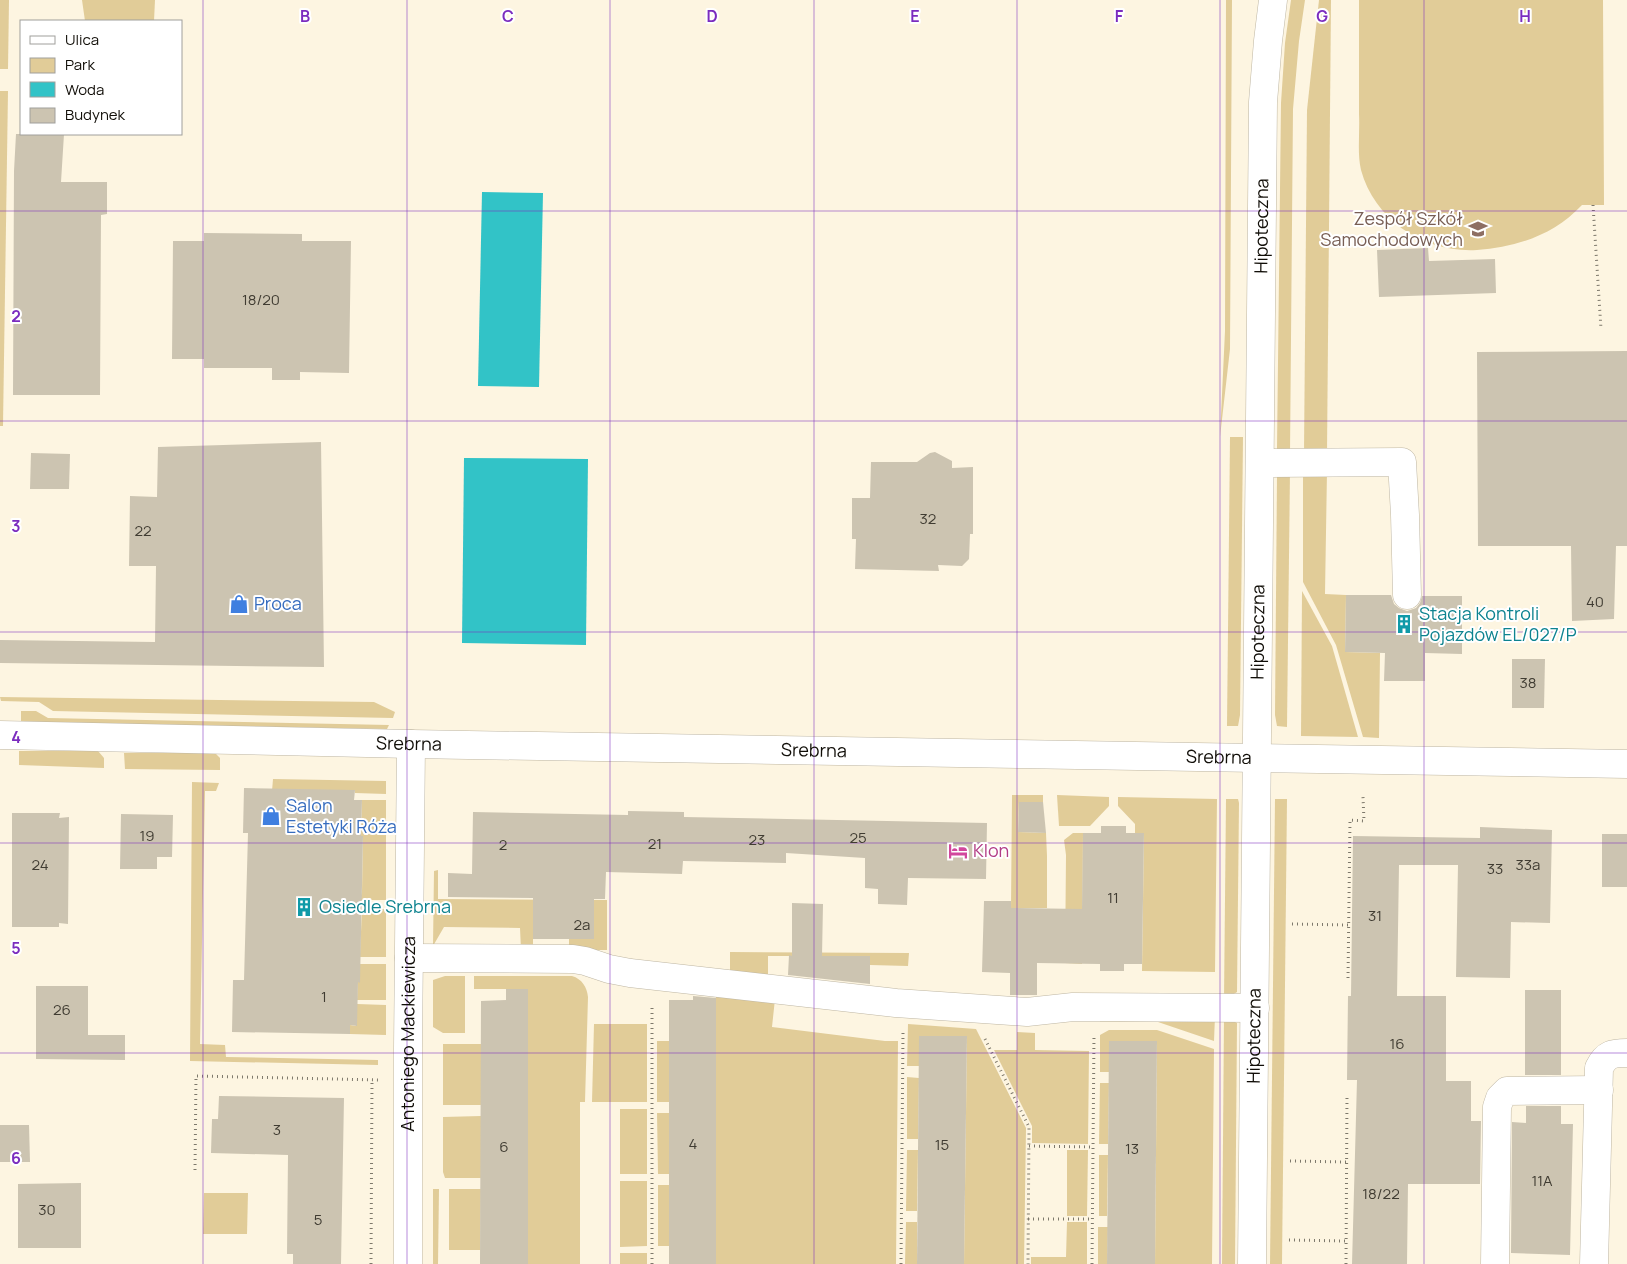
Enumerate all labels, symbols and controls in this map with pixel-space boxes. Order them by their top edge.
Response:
text: B [300,5,310,27]
text: C [502,5,514,27]
text: D [706,5,718,27]
text: E [910,5,920,27]
text: F [1115,5,1124,27]
text: G [1316,5,1328,27]
text: H [1519,5,1531,27]
legend [20,20,182,135]
text: Ulica [65,29,99,50]
text: Park [65,54,95,75]
text: Woda [65,79,104,100]
text: Budynek [65,104,126,125]
street label: Hipoteczna [1248,178,1273,274]
place label: Zespół Szkół Samochodowych [1320,206,1463,251]
school or university icon: Zespół Szkół Samochodowych [1467,218,1489,240]
house number: 18/20 [242,289,280,310]
text: 2 [11,305,21,327]
house number: 32 [920,508,936,529]
text: 3 [11,515,21,537]
house number: 22 [134,520,152,541]
street label: Hipoteczna [1245,584,1269,680]
place label: Proca [254,591,302,615]
house number: 40 [1586,591,1604,612]
shop icon: Proca [228,593,250,615]
place label: Stacja Kontroli Pojazdów EL/027/P [1419,601,1577,646]
building icon: Stacja Kontroli Pojazdów EL/027/P [1393,613,1415,635]
house number: 38 [1519,672,1537,693]
text: 4 [11,726,21,748]
street label: Srebrna [376,730,442,756]
street label: Srebrna [781,737,847,762]
street label: Srebrna [1186,744,1252,769]
place label: Salon Estetyki Róża [286,793,397,838]
shop icon: Salon Estetyki Róża [260,805,282,827]
house number: 19 [139,825,155,846]
house number: 25 [849,827,867,848]
house number: 23 [749,829,765,850]
house number: 21 [648,833,662,854]
house number: 2 [499,834,507,855]
place label: Klon [973,838,1009,862]
hotel icon: Klon [947,840,969,862]
house number: 24 [31,854,49,875]
house number: 33a [1516,854,1540,875]
house number: 33 [1487,858,1503,879]
house number: 11 [1107,887,1119,908]
place label: Osiedle Srebrna [319,894,451,918]
building icon: Osiedle Srebrna [293,896,315,918]
house number: 31 [1368,905,1382,926]
house number: 2a [574,914,590,935]
street label: Antoniego Mackiewicza [395,936,420,1132]
text: 5 [11,937,21,959]
house number: 1 [321,986,327,1007]
street label: Hipoteczna [1241,988,1266,1084]
house number: 26 [53,999,71,1020]
house number: 16 [1389,1033,1405,1054]
house number: 3 [273,1119,281,1140]
house number: 4 [689,1133,698,1154]
house number: 15 [935,1134,949,1155]
house number: 6 [499,1136,509,1157]
house number: 13 [1125,1138,1139,1159]
text: 6 [11,1147,21,1169]
house number: 11A [1531,1170,1553,1191]
house number: 18/22 [1362,1183,1400,1204]
house number: 30 [38,1199,56,1220]
house number: 5 [314,1209,322,1230]

